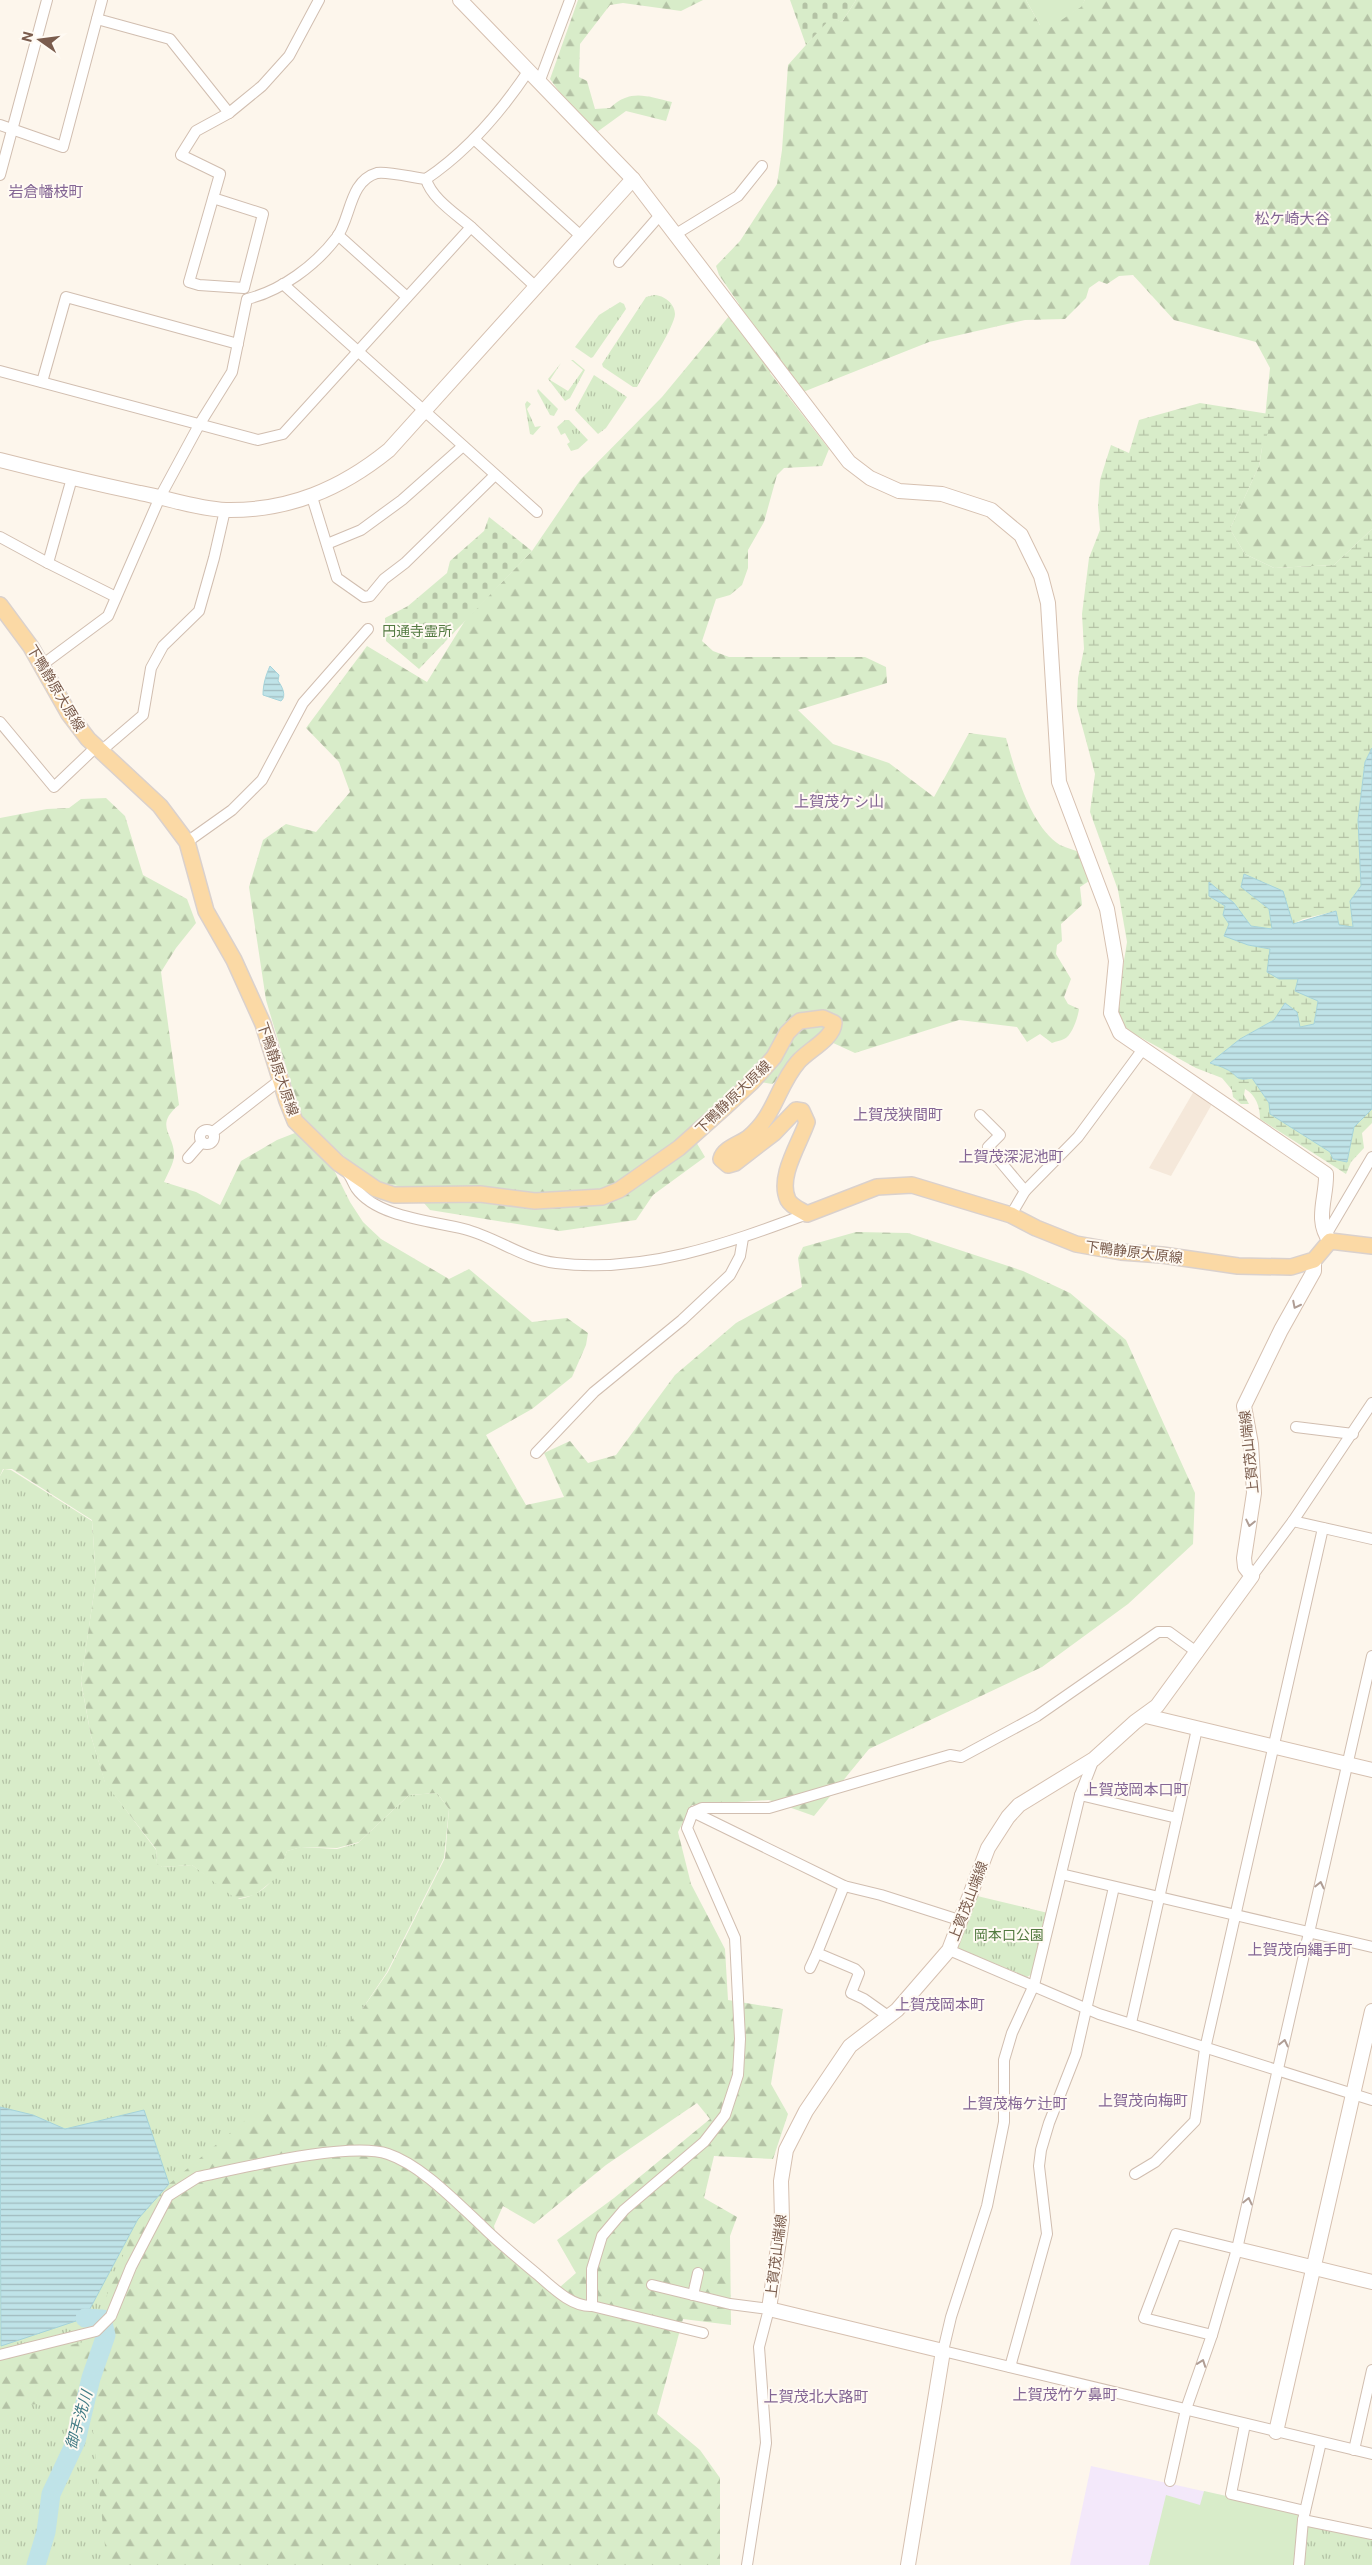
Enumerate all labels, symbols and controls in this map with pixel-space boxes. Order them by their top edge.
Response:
north arrow [15,15,65,65]
text: N [18,30,36,44]
district label: 岩倉幡枝町 [8,183,84,201]
district label: 松ケ崎大谷 [1254,210,1330,228]
park label: 円通寺霊所 [382,623,452,639]
street label: 下鴨静原大原線 [24,642,88,734]
district label: 上賀茂ケシ山 [794,793,884,811]
street label: 下鴨静原大原線 [254,1020,302,1118]
street label: 下鴨静原大原線 [692,1057,774,1137]
district label: 上賀茂狭間町 [853,1106,943,1124]
district label: 上賀茂深泥池町 [958,1148,1064,1166]
street label: 下鴨静原大原線 [1084,1238,1184,1266]
one-way arrow [1292,1300,1302,1309]
street label: 上賀茂山端線 [1237,1409,1261,1495]
one-way arrow [1245,1519,1256,1528]
district label: 上賀茂岡本口町 [1083,1781,1189,1799]
street label: 上賀茂山端線 [945,1859,991,1943]
one-way arrow [1314,1880,1325,1889]
park label: 岡本口公園 [974,1927,1044,1943]
district label: 上賀茂向縄手町 [1247,1941,1353,1959]
district label: 上賀茂岡本町 [895,1996,985,2014]
one-way arrow [1278,2039,1289,2048]
district label: 上賀茂向梅町 [1098,2092,1188,2110]
district label: 上賀茂梅ケ辻町 [962,2095,1068,2113]
one-way arrow [1242,2197,1253,2206]
street label: 上賀茂山端線 [763,2213,789,2299]
one-way arrow [1196,2359,1206,2368]
district label: 上賀茂竹ケ鼻町 [1012,2386,1118,2404]
water label: 御手洗川 [62,2387,96,2451]
district label: 上賀茂北大路町 [763,2388,869,2406]

